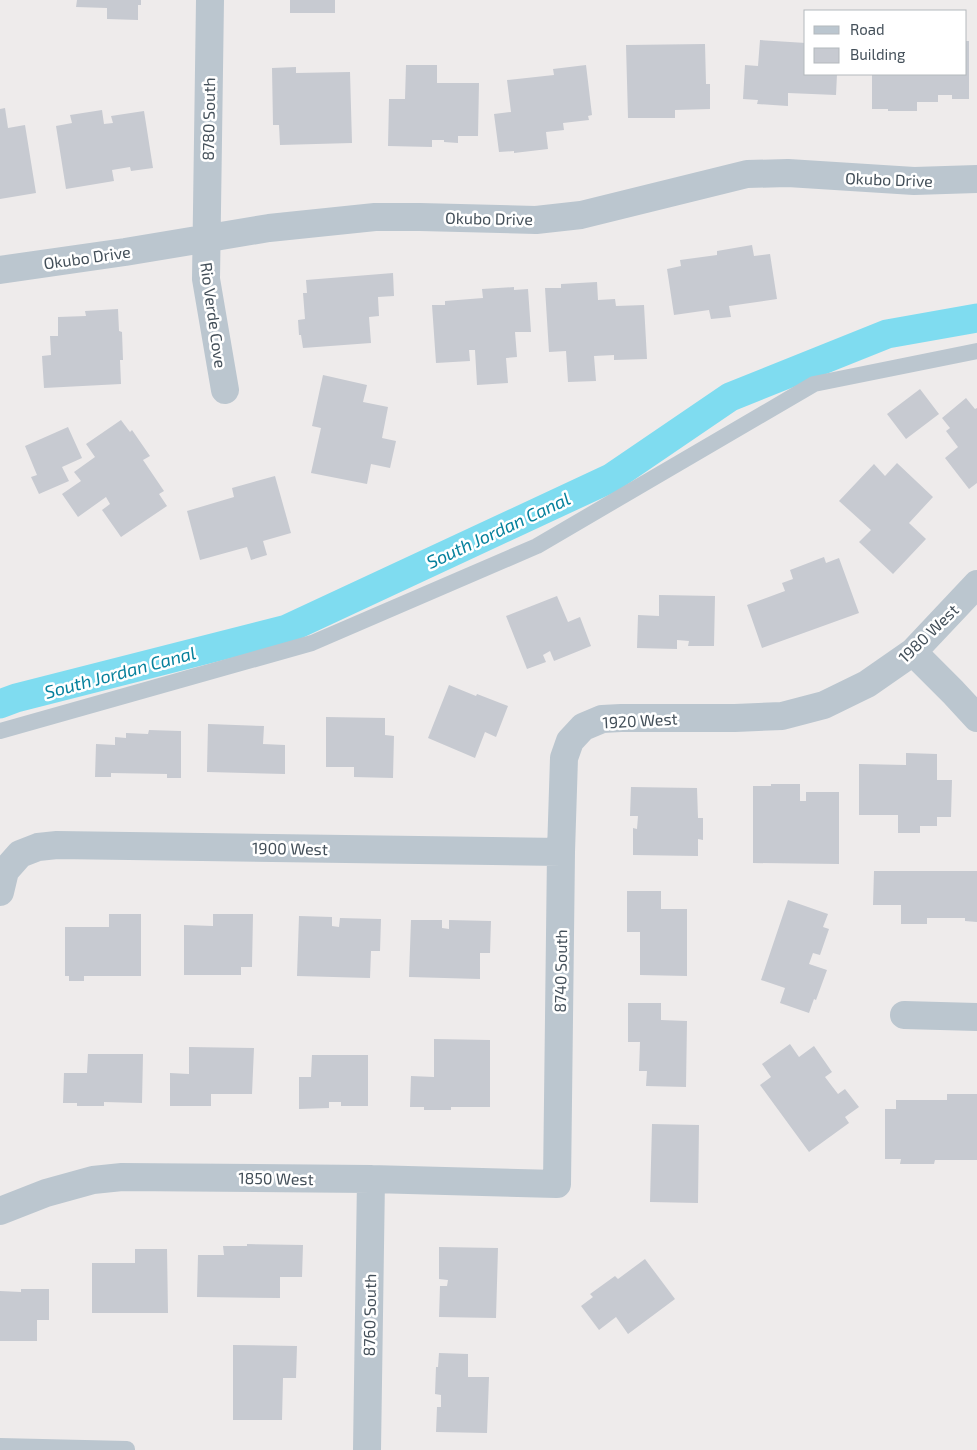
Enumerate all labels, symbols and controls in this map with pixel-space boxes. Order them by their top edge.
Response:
legend [804,10,967,75]
text: Road [850,20,885,38]
text: Building [850,45,906,63]
street label: 8780 South [198,77,218,161]
street label: Okubo Drive [845,168,933,190]
street label: Okubo Drive [445,208,533,228]
street label: Okubo Drive [42,241,132,273]
street label: Rio Verde Cove [197,261,231,369]
water label: South Jordan Canal [423,487,573,573]
street label: 1980 West [894,600,962,666]
water label: South Jordan Canal [42,641,198,703]
street label: 1920 West [602,709,678,731]
street label: 1900 West [252,838,328,858]
street label: 8740 South [550,929,570,1013]
street label: 1850 West [238,1168,314,1188]
street label: 8760 South [359,1273,379,1357]

